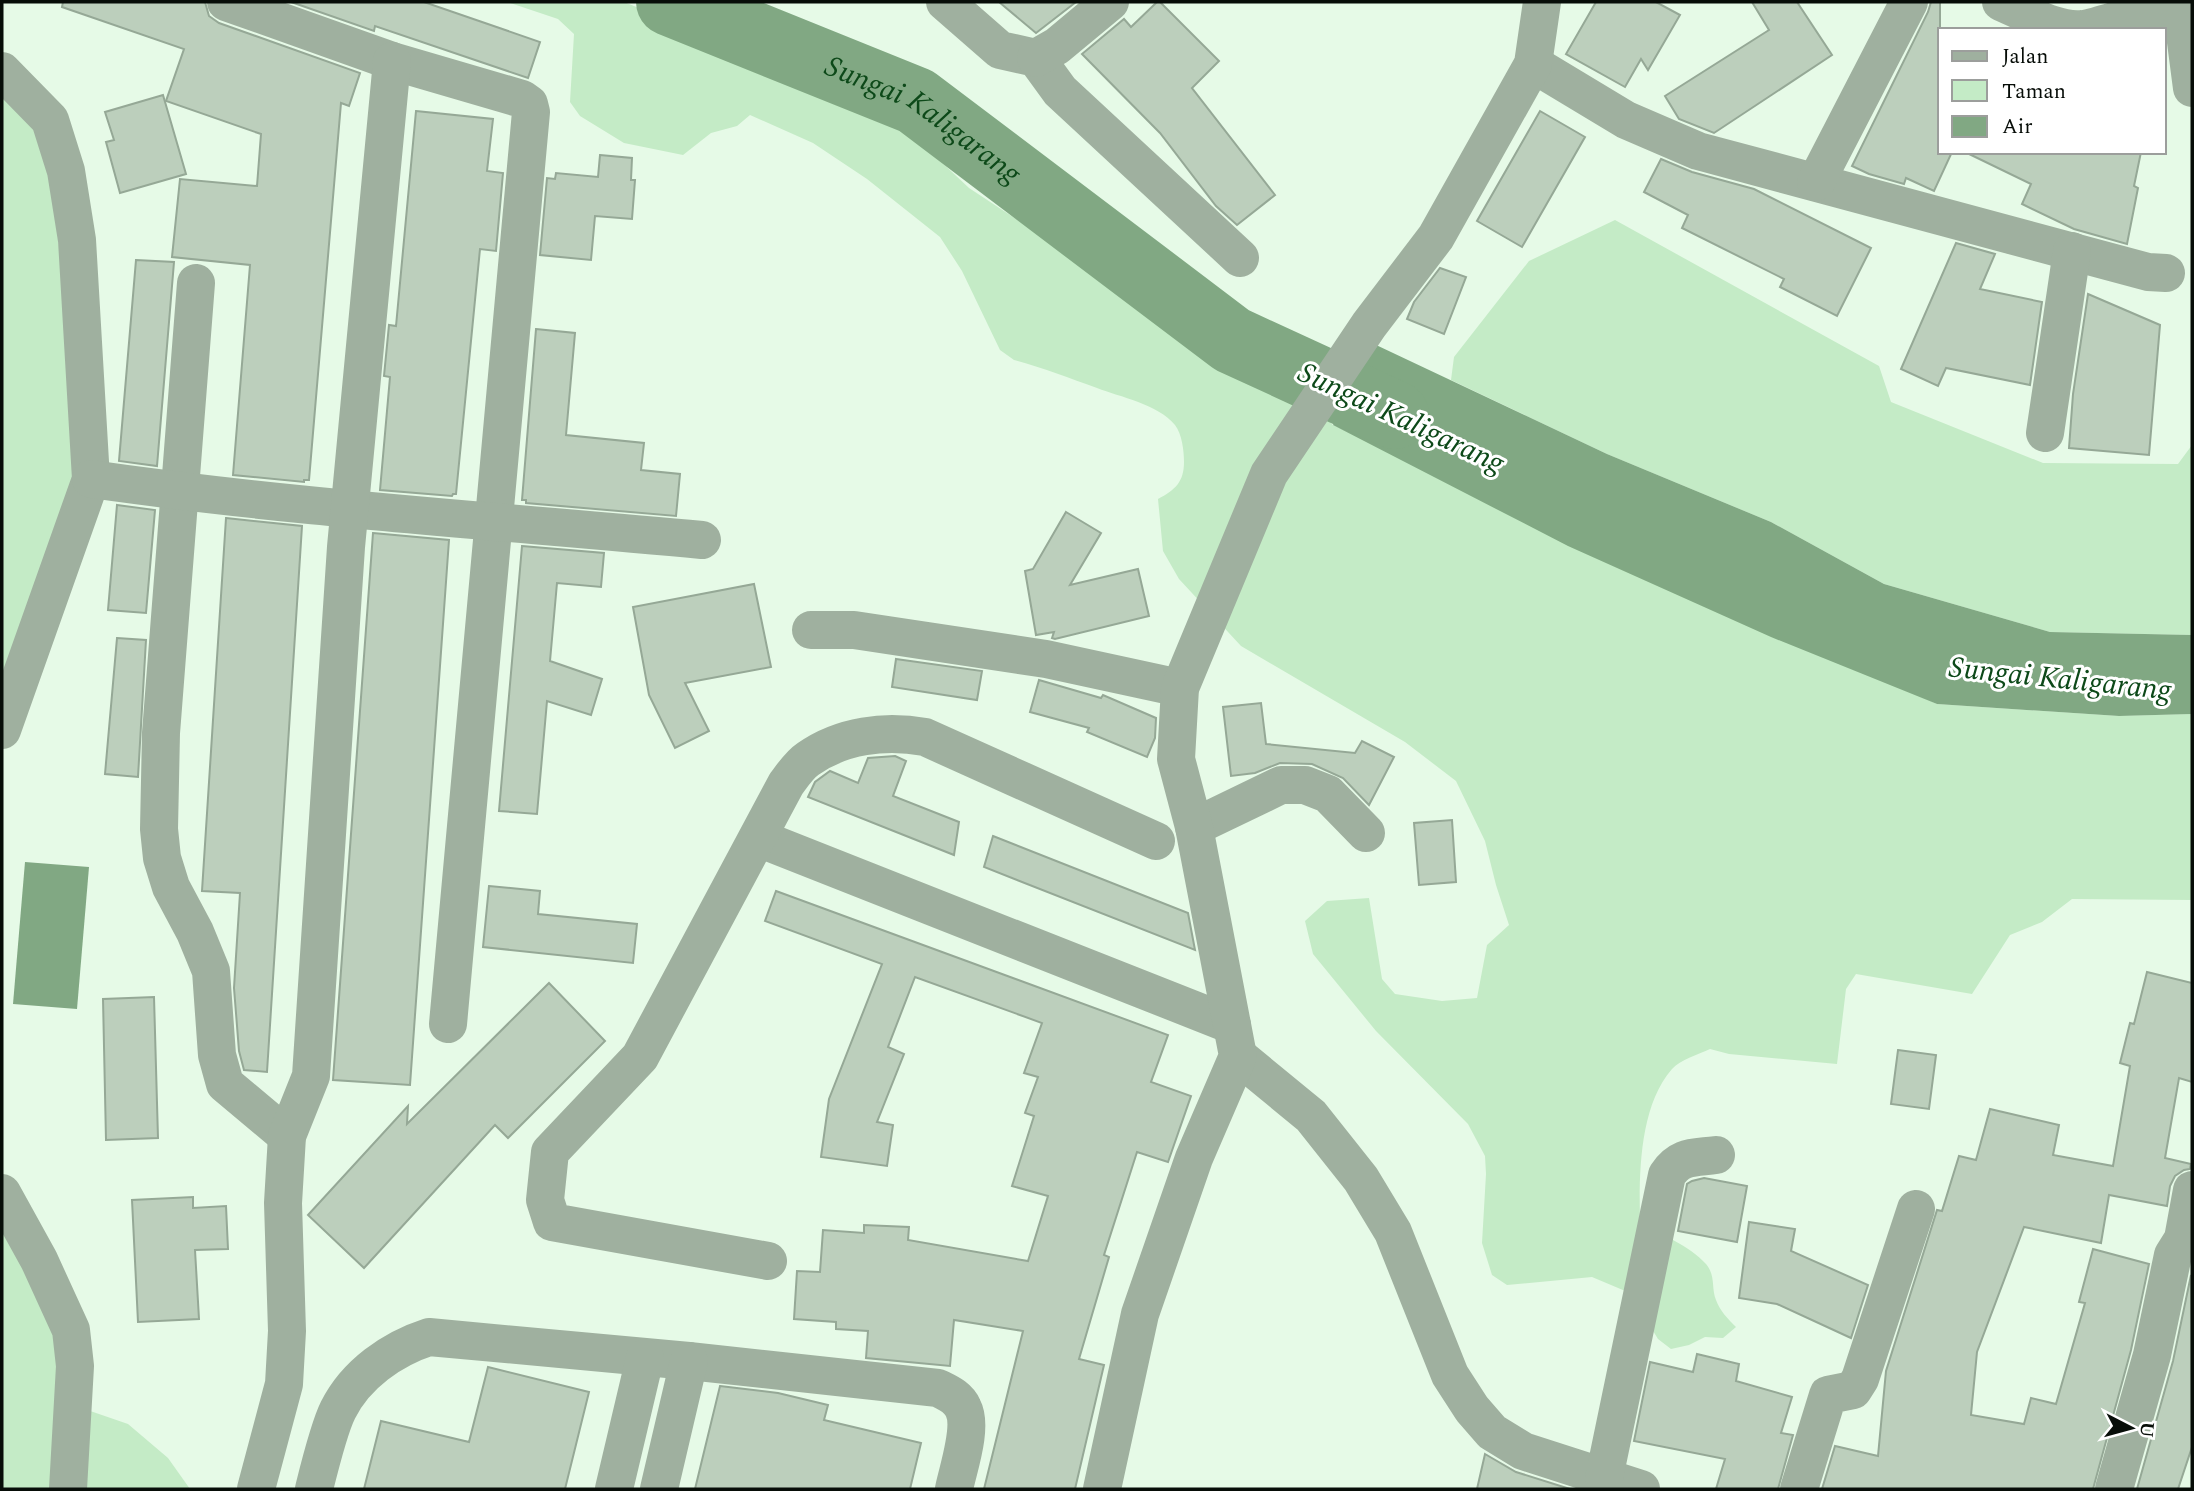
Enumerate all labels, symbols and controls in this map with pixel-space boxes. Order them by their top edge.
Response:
legend [1938,28,2166,154]
text: Jalan [2002,41,2048,73]
water label: Sungai Kaligarang [818,44,1032,197]
text: Taman [2002,76,2066,108]
text: Air [2002,111,2033,143]
water label: Sungai Kaligarang [1290,350,1513,487]
water label: Sungai Kaligarang [1947,644,2175,714]
north arrow [2096,1393,2166,1463]
text: U [2131,1420,2162,1439]

